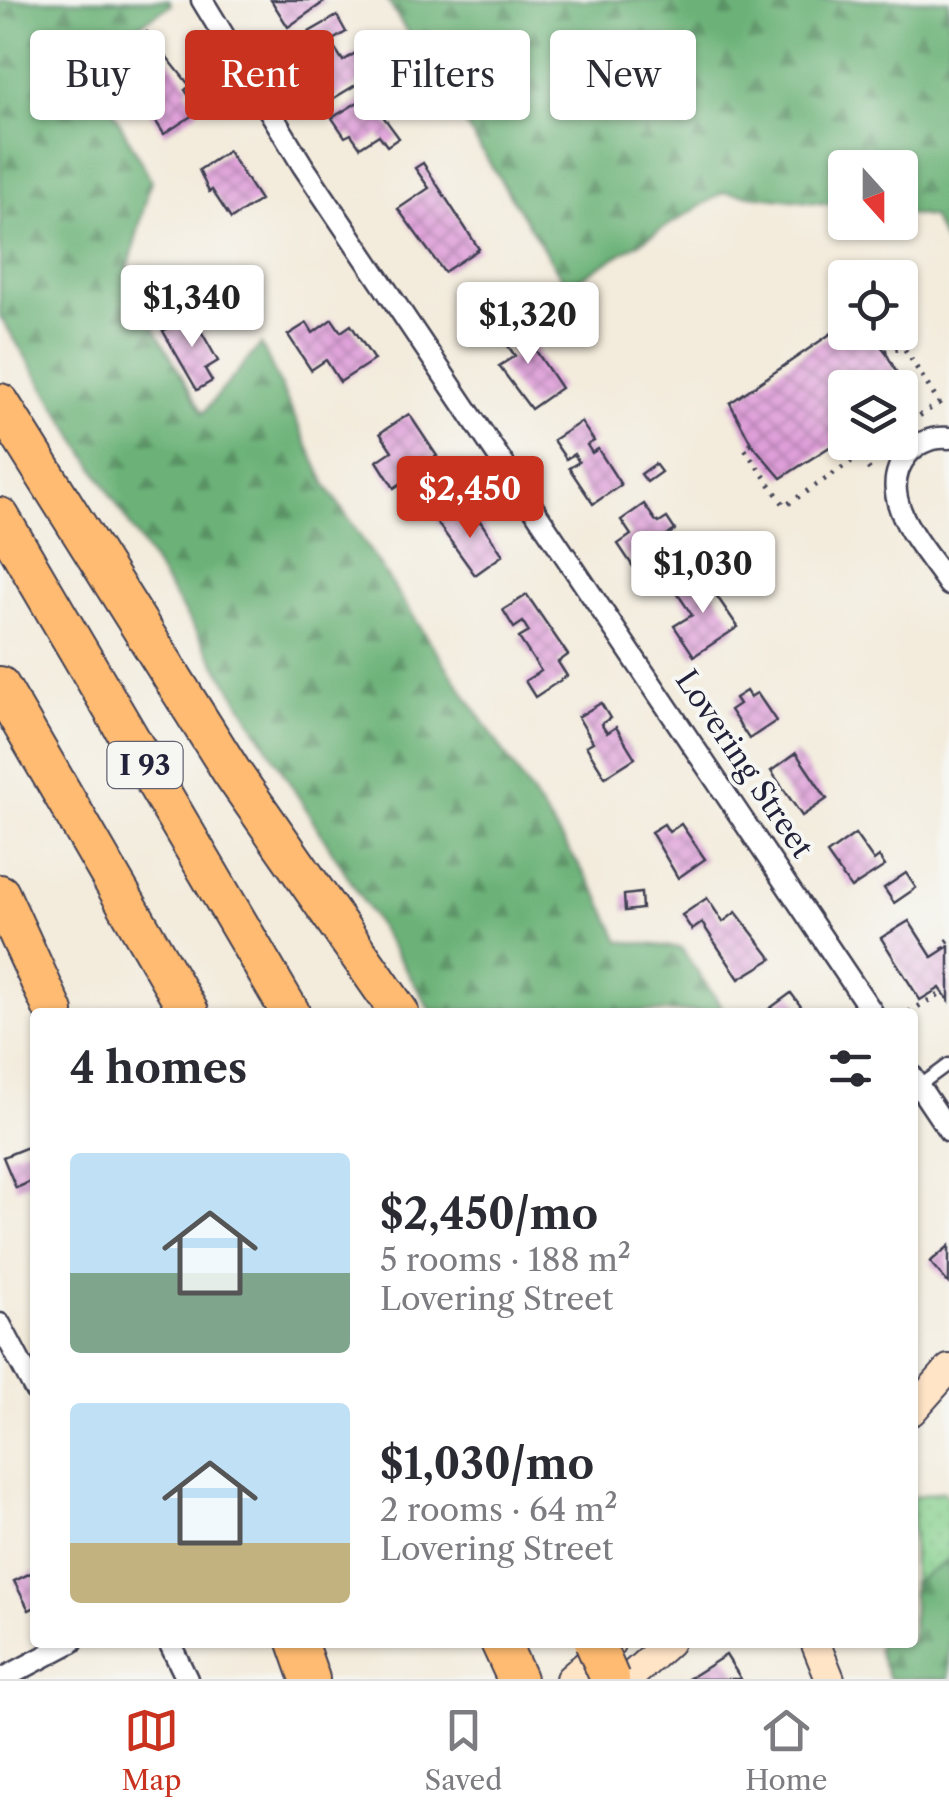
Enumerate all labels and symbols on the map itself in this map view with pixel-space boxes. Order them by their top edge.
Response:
north arrow [828,150,918,240]
pin: $1,340 [111,265,273,350]
pin: $1,320 [447,282,609,367]
pin: $2,450 [389,456,551,541]
pin: $1,030 [622,531,784,616]
street label: Lovering Street [668,663,821,865]
road number: I 93 [108,742,182,788]

